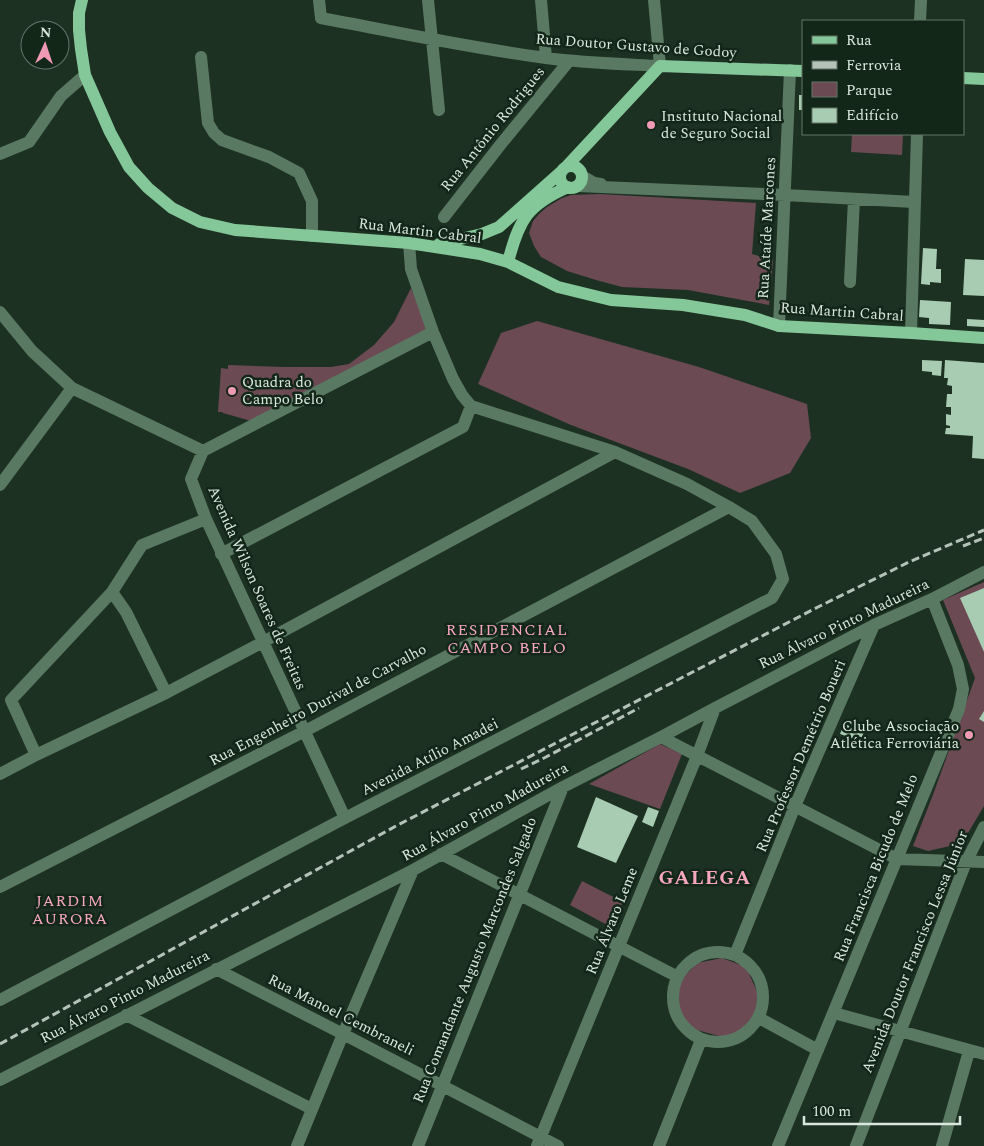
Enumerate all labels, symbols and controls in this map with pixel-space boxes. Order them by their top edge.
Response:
north arrow [20,20,70,70]
legend [802,20,964,135]
text: N [39,22,52,43]
street label: Rua Doutor Gustavo de Godoy [535,28,738,65]
text: Rua [846,29,872,52]
text: Ferrovia [846,54,902,77]
street label: Rua Antônio Rodrigues [435,61,551,197]
text: Parque [846,79,893,102]
text: Edifício [846,104,899,127]
place label: Instituto Nacional de Seguro Social [661,105,782,145]
marker: Instituto Nacional de Seguro Social [645,119,657,131]
street label: Rua Ataíde Marcones [752,156,782,300]
street label: Rua Martin Cabral [357,212,483,250]
street label: Rua Martin Cabral [779,296,905,328]
place label: Quadra do Campo Belo [242,371,323,411]
marker: Quadra do Campo Belo [226,385,238,397]
street label: Avenida Wilson Soares de Freitas [202,482,312,694]
street label: Rua Álvaro Pinto Madureira [755,572,934,675]
district label: RESIDENCIAL CAMPO BELO [446,618,568,660]
street label: Rua Engenheiro Durival de Carvalho [205,638,431,772]
street label: Rua Professor Demétrio Boueri [750,656,852,856]
street label: Avenida Atílio Amadei [357,712,503,802]
place label: Clube Associação Atlética Ferroviária [830,715,960,755]
marker: Clube Associação Atlética Ferroviária [963,729,975,741]
street label: Rua Álvaro Pinto Madureira [398,756,573,867]
street label: Rua Francisca Bicudo de Melo [828,771,924,965]
street label: Rua Comandante Augusto Marcondes Salgado [407,813,543,1107]
street label: Avenida Doutor Francisco Lessa Júnior [856,827,974,1077]
district label: GALEGA [658,863,752,893]
street label: Rua Álvaro Leme [580,864,644,978]
district label: JARDIM AURORA [32,889,108,931]
street label: Rua Álvaro Pinto Madureira [36,944,214,1050]
street label: Rua Manoel Cembraneli [264,968,418,1062]
scale bar [804,1094,960,1126]
text: 100 m [812,1100,851,1123]

